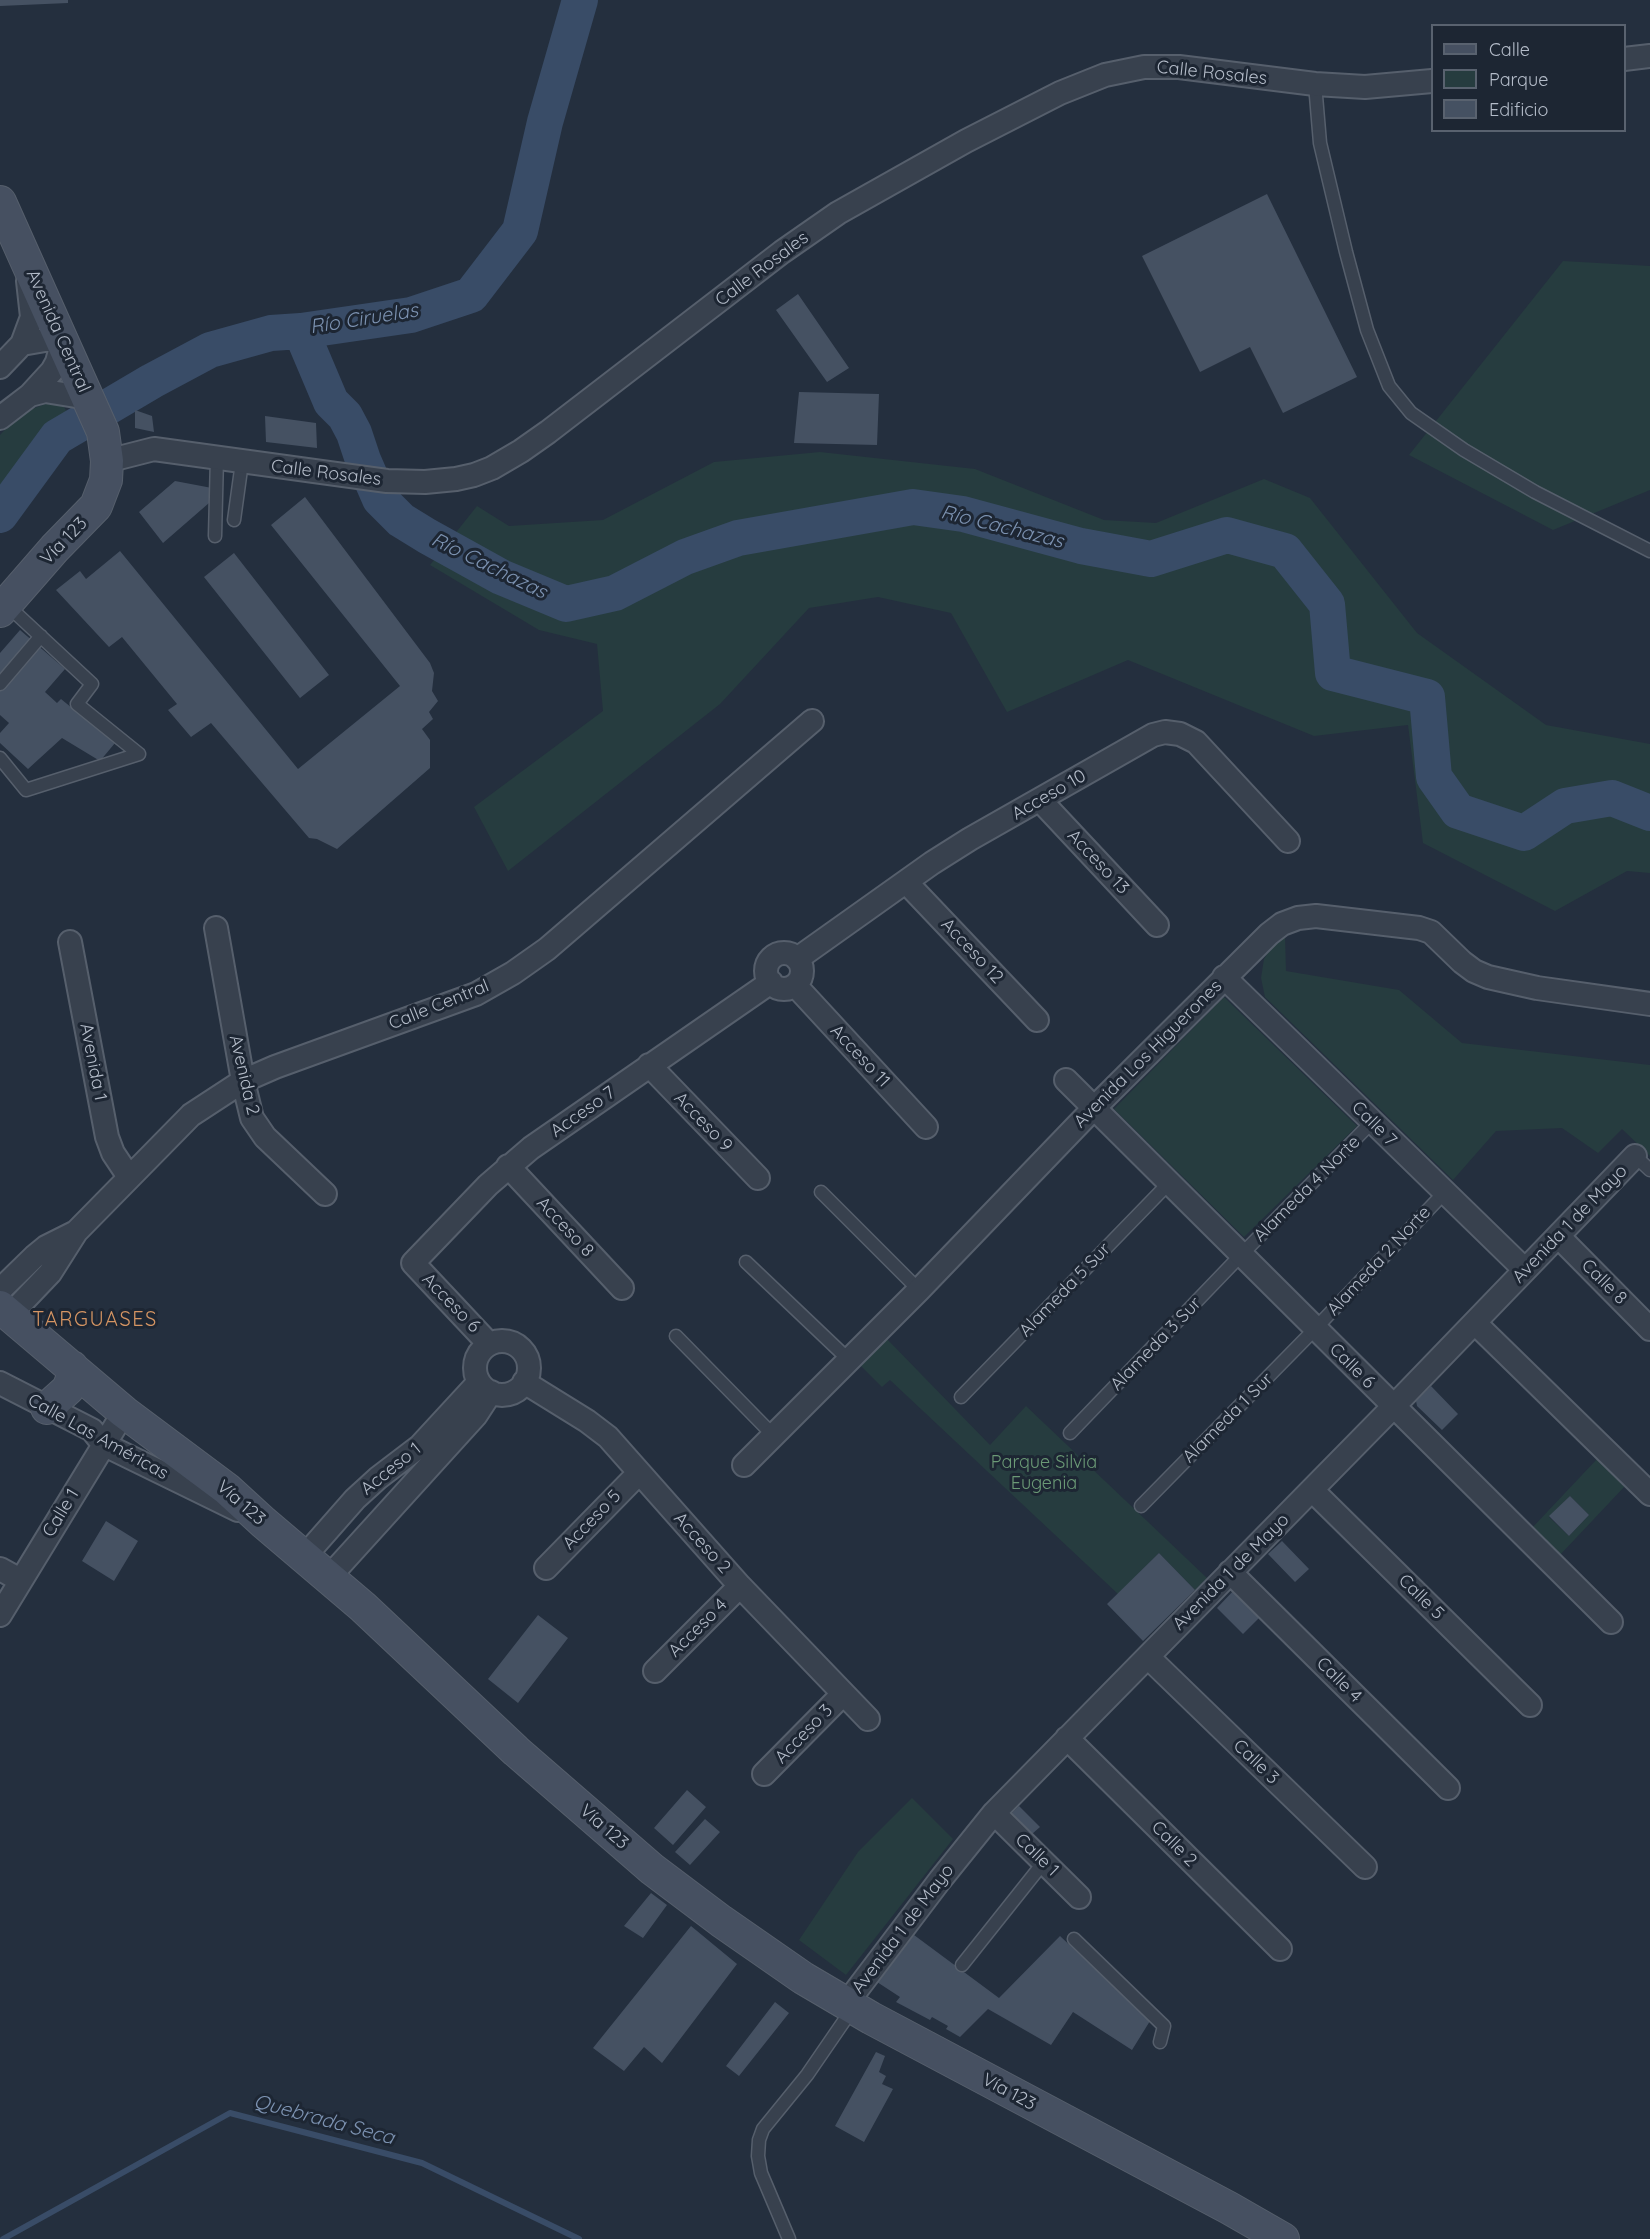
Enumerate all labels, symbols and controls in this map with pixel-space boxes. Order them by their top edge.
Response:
legend [1431,24,1626,132]
text: Calle [1489,38,1530,61]
street label: Calle Rosales [1156,56,1268,90]
text: Parque [1489,68,1548,91]
text: Edificio [1489,98,1548,121]
street label: Calle Rosales [711,227,813,311]
street label: Avenida Central [21,266,95,396]
water label: Río Ciruelas [308,299,420,339]
street label: Calle Rosales [270,456,382,490]
water label: Río Cachazas [938,500,1066,554]
street label: Vía 123 [36,513,92,569]
water label: Río Cachazas [427,528,551,604]
street label: Acceso 10 [1008,765,1090,825]
street label: Acceso 13 [1063,825,1133,899]
street label: Acceso 12 [936,914,1008,988]
street label: Calle Central [386,975,492,1035]
street label: Avenida Los Higuerones [1070,976,1226,1132]
street label: Acceso 11 [825,1020,895,1092]
street label: Avenida 1 [75,1021,111,1103]
street label: Avenida 2 [224,1033,264,1117]
street label: Acceso 7 [547,1082,619,1142]
street label: Acceso 9 [669,1088,737,1156]
street label: Calle 7 [1347,1097,1401,1151]
street label: Alameda 4 Norte [1249,1131,1365,1247]
street label: Avenida 1 de Mayo [1508,1160,1632,1288]
street label: Acceso 8 [532,1192,598,1262]
street label: Alameda 2 Norte [1323,1202,1435,1320]
street label: Alameda 5 Sur [1015,1239,1115,1341]
street label: Calle 8 [1577,1255,1631,1309]
street label: Acceso 6 [417,1269,485,1337]
street label: Alameda 3 Sur [1106,1293,1206,1395]
district label: TARGUASES [32,1308,158,1332]
street label: Calle 6 [1325,1339,1379,1393]
street label: Alameda 1 Sur [1178,1368,1278,1468]
street label: Calle Las Américas [24,1389,172,1485]
street label: Acceso 1 [356,1438,426,1500]
park label: Parque Silvia Eugenia [991,1452,1097,1494]
street label: Vía 123 [212,1476,270,1530]
street label: Calle 1 [38,1485,84,1541]
street label: Acceso 5 [558,1486,626,1554]
street label: Acceso 2 [669,1508,735,1578]
street label: Avenida 1 de Mayo [1168,1509,1294,1635]
street label: Calle 5 [1394,1570,1448,1624]
street label: Acceso 4 [664,1594,732,1662]
street label: Calle 4 [1312,1653,1366,1707]
street label: Acceso 3 [770,1700,838,1768]
street label: Calle 3 [1229,1735,1283,1789]
street label: Vía 123 [575,1800,633,1854]
street label: Calle 2 [1147,1817,1201,1871]
street label: Calle 1 [1011,1829,1063,1881]
street label: Avenida 1 de Mayo [847,1860,959,1998]
street label: Vía 123 [978,2069,1040,2115]
water label: Quebrada Seca [251,2090,397,2150]

